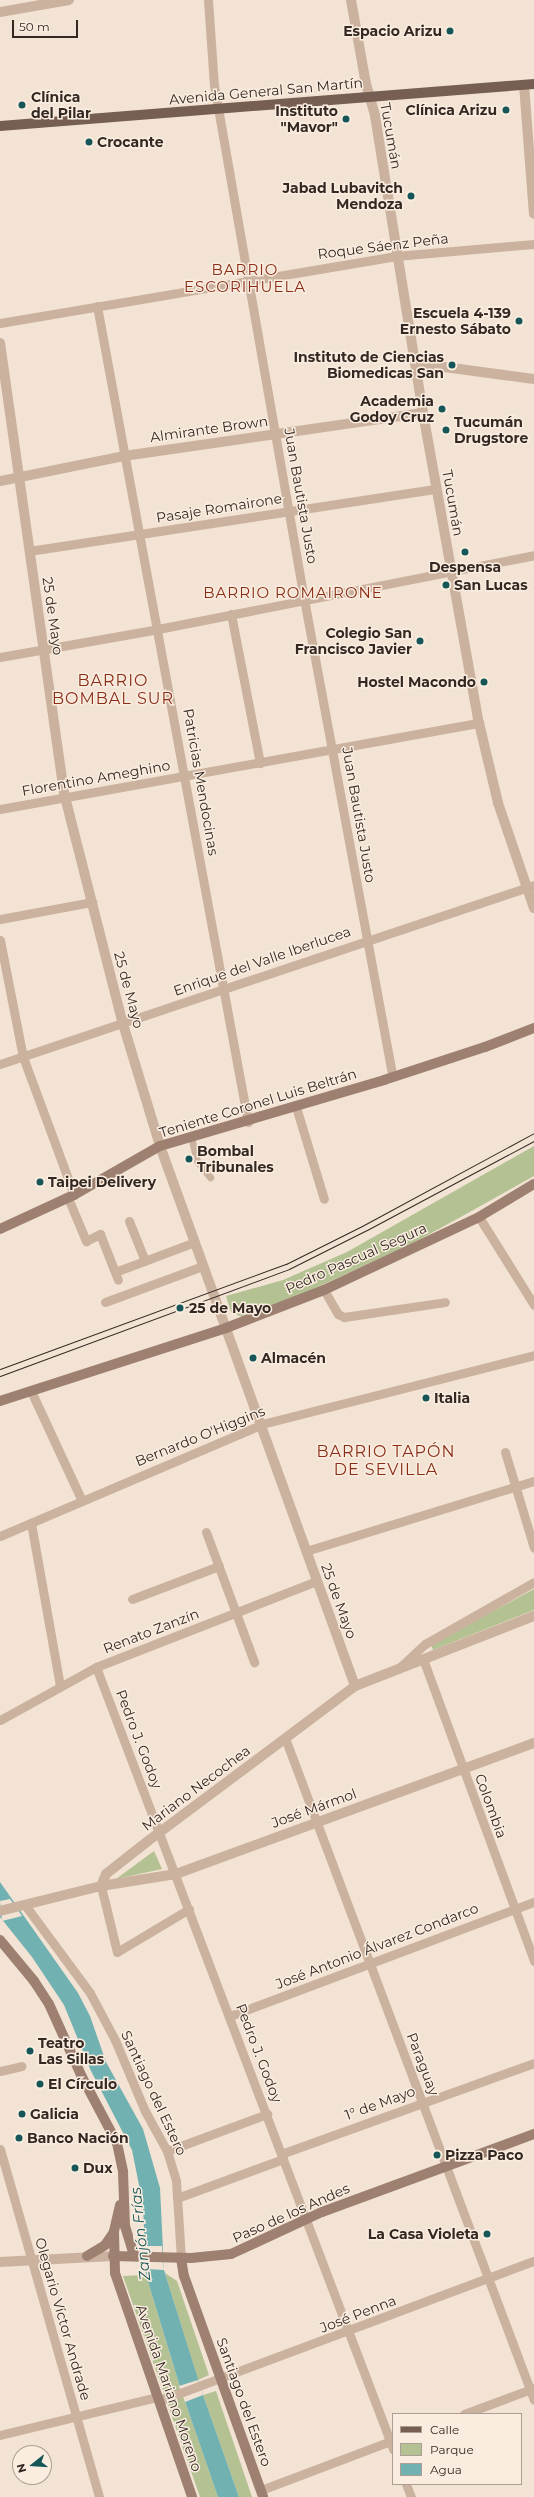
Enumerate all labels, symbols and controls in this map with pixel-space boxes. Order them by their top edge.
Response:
scale bar [14,12,80,38]
text: 50 m [19,19,50,34]
place label: Espacio Arizu [343,23,442,39]
marker: Espacio Arizu [445,26,455,36]
street label: Avenida General San Martín [168,74,364,108]
place label: Clínica del Pilar [31,89,91,122]
marker: Clínica del Pilar [16,99,28,111]
street label: Tucumán [377,101,405,171]
place label: Clínica Arizu [406,102,497,118]
place label: Instituto "Mavor" [275,103,338,136]
marker: Clínica Arizu [500,104,512,116]
marker: Instituto "Mavor" [341,114,351,124]
place label: Crocante [97,134,163,150]
marker: Crocante [84,137,94,147]
place label: Jabad Lubavitch Mendoza [283,180,403,212]
marker: Jabad Lubavitch Mendoza [406,191,416,201]
street label: Roque Sáenz Peña [317,230,449,262]
district label: BARRIO ESCORIHUELA [184,260,306,295]
place label: Escuela 4-139 Ernesto Sábato [400,305,511,338]
marker: Escuela 4-139 Ernesto Sábato [514,316,524,326]
place label: Instituto de Ciencias Biomedicas San [293,349,444,382]
marker: Instituto de Ciencias Biomedicas San [447,360,457,370]
place label: Academia Godoy Cruz [350,393,434,426]
marker: Academia Godoy Cruz [437,404,447,414]
street label: Almirante Brown [149,412,269,446]
place label: Tucumán Drugstore [454,414,528,446]
marker: Tucumán Drugstore [441,425,451,435]
street label: Juan Bautista Justo [281,427,321,565]
street label: Tucumán [439,468,467,538]
street label: Pasaje Romairone [155,490,283,526]
marker: Despensa [460,547,470,557]
place label: Despensa [429,559,501,575]
street label: 25 de Mayo [39,576,67,656]
place label: San Lucas [454,577,528,593]
marker: San Lucas [441,580,451,590]
district label: BARRIO ROMAIRONE [203,584,383,602]
place label: Colegio San Francisco Javier [295,625,412,658]
marker: Colegio San Francisco Javier [415,636,425,646]
district label: BARRIO BOMBAL SUR [52,671,174,709]
place label: Hostel Macondo [357,674,476,690]
marker: Hostel Macondo [479,677,489,687]
street label: Patricias Mendocinas [180,707,222,857]
street label: Juan Bautista Justo [339,746,379,884]
street label: Florentino Ameghino [20,757,172,799]
street label: Enrique del Valle Iberlucea [171,923,353,999]
street label: 25 de Mayo [111,950,147,1030]
street label: Teniente Coronel Luis Beltrán [157,1065,359,1141]
place label: Bombal Tribunales [197,1143,274,1176]
marker: Bombal Tribunales [184,1154,194,1164]
place label: Taipei Delivery [48,1174,156,1190]
marker: Taipei Delivery [35,1177,45,1187]
street label: Pedro Pascual Segura [283,1219,429,1297]
place label: 25 de Mayo [189,1300,271,1316]
marker: 25 de Mayo [174,1302,186,1314]
place label: Almacén [261,1350,326,1366]
marker: Almacén [248,1353,258,1363]
place label: Italia [434,1390,470,1406]
marker: Italia [421,1393,431,1403]
street label: Bernardo O'Higgins [133,1402,267,1470]
district label: BARRIO TAPÓN DE SEVILLA [316,1442,456,1480]
street label: 25 de Mayo [318,1561,360,1641]
street label: Renato Zanzín [101,1605,201,1657]
street label: Pedro J. Godoy [112,1687,166,1791]
street label: Mariano Necochea [139,1742,253,1834]
street label: Colombia [472,1772,510,1840]
street label: José Mármol [269,1785,359,1831]
street label: José Antonio Álvarez Condarco [273,1900,481,1992]
street label: Pedro J. Godoy [232,2001,286,2105]
street label: Santiago del Estero [118,2028,190,2158]
street label: Paraguay [403,2030,443,2098]
place label: Teatro Las Sillas [38,2035,104,2068]
marker: Teatro Las Sillas [25,2046,35,2056]
place label: El Círculo [48,2076,117,2092]
marker: El Círculo [35,2079,45,2089]
street label: 1° de Mayo [342,2082,418,2124]
place label: Galicia [30,2106,79,2122]
marker: Galicia [17,2109,27,2119]
place label: Banco Nación [27,2130,129,2146]
marker: Banco Nación [14,2133,24,2143]
place label: Pizza Paco [445,2147,523,2163]
marker: Pizza Paco [432,2150,442,2160]
place label: Dux [83,2160,113,2176]
marker: Dux [70,2163,80,2173]
street label: Paso de los Andes [230,2180,352,2246]
water label: Zanjón Frías [126,2186,154,2282]
place label: La Casa Violeta [368,2226,479,2242]
marker: La Casa Violeta [482,2229,492,2239]
street label: Olegario Víctor Andrade [32,2236,94,2402]
street label: José Penna [318,2292,398,2336]
street label: Avenida Mariano Moreno [132,2302,206,2474]
street label: Santiago del Estero [213,2335,275,2469]
legend [392,2413,522,2485]
text: Calle [430,2422,459,2437]
text: Parque [430,2442,474,2457]
north arrow [12,2445,52,2485]
text: N [13,2462,29,2475]
text: Agua [430,2462,462,2477]

